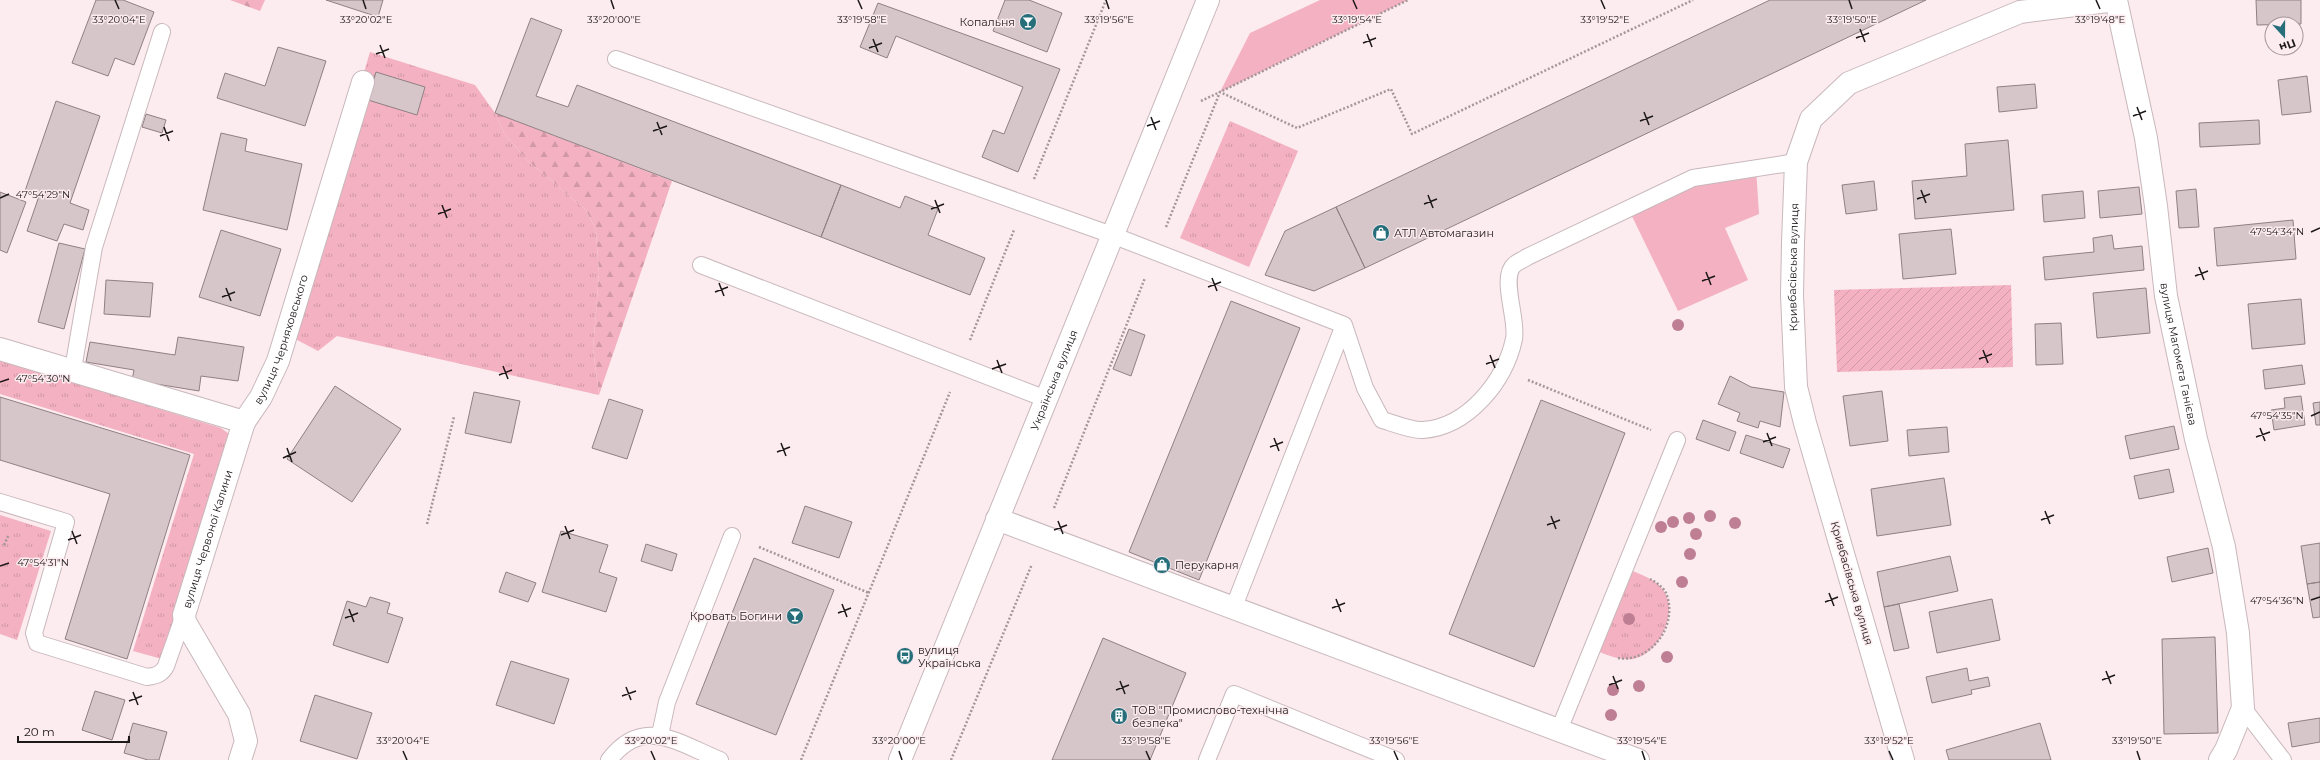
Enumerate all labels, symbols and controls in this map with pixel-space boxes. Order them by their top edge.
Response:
bar icon: Копальня [1018,12,1038,32]
text: 33°20'04"E [92,13,146,26]
text: 33°20'02"E [340,13,393,26]
text: 33°20'00"E [587,13,641,26]
text: 33°19'58"E [837,13,887,26]
text: 33°19'56"E [1084,13,1134,26]
text: 33°19'54"E [1332,13,1382,26]
text: 33°19'52"E [1580,13,1630,26]
text: 33°19'50"E [1827,13,1877,26]
text: 33°19'48"E [2075,13,2126,26]
place label: Копальня [960,15,1015,29]
north arrow [2264,16,2304,56]
text: Пн [2277,36,2298,55]
text: 47°54'29"N [16,188,70,201]
street label: Кривбасівська вулиця [1785,203,1801,332]
shop icon: АТЛ Автомагазин [1371,223,1391,243]
text: 47°54'34"N [2250,225,2304,238]
place label: АТЛ Автомагазин [1394,226,1494,240]
street label: вулиця Черняховського [251,273,311,407]
street label: вулиця Магомета Ганієва [2158,282,2200,427]
street label: Українська вулиця [1027,328,1081,432]
text: 47°54'30"N [16,372,70,385]
text: 47°54'35"N [2250,409,2304,422]
street label: вулиця Червоної Калини [180,468,236,610]
street label: Кривбасівська вулиця [1828,519,1876,647]
shop icon: Перукарня [1152,555,1172,575]
text: 47°54'31"N [17,556,69,569]
place label: Перукарня [1175,558,1239,572]
text: 47°54'36"N [2250,594,2304,607]
bar icon: Кровать Богини [785,606,805,626]
place label: Кровать Богини [690,609,782,623]
place label: вулиця Українська [918,643,981,670]
bus stop icon: вулиця Українська [895,646,915,666]
place label: ТОВ "Промислово-технічна безпека" [1132,703,1289,730]
building icon: ТОВ "Промислово-технічна безпека" [1109,706,1129,726]
scale bar [18,718,129,744]
text: 20 m [24,724,55,739]
text: 33°20'04"E [376,734,430,747]
text: 33°20'02"E [625,734,678,747]
text: 33°20'00"E [872,734,926,747]
text: 33°19'58"E [1121,734,1171,747]
text: 33°19'56"E [1369,734,1419,747]
text: 33°19'54"E [1617,734,1667,747]
text: 33°19'52"E [1864,734,1914,747]
text: 33°19'50"E [2112,734,2162,747]

